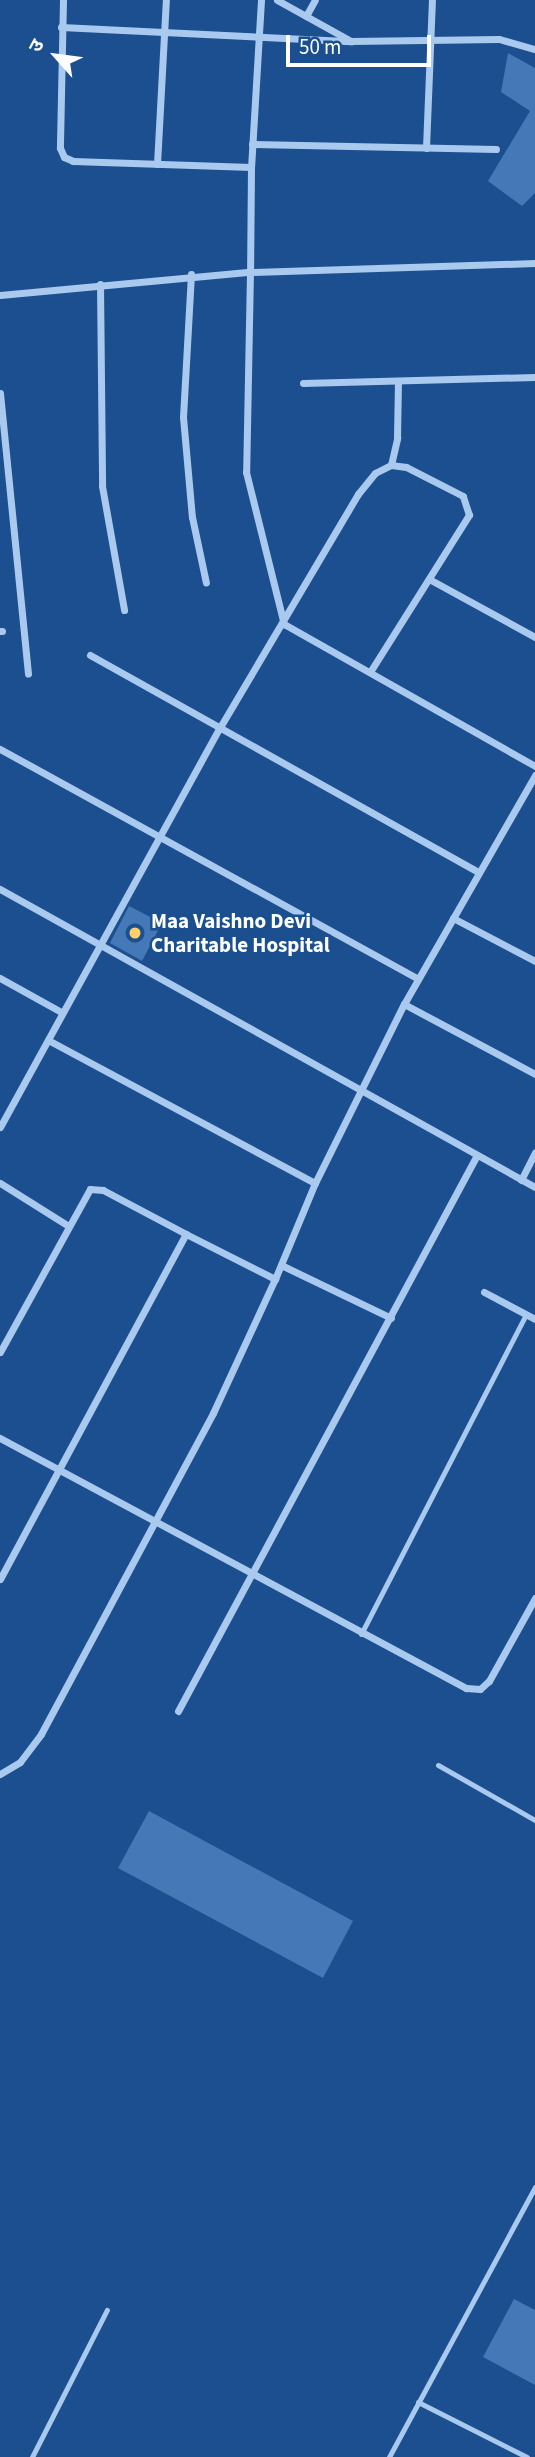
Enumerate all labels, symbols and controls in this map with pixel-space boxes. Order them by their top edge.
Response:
north arrow [21,21,91,91]
scale bar [290,21,435,65]
text: 50 m [299,32,341,62]
text: उ [22,35,52,57]
place label: Maa Vaishno Devi Charitable Hospital [151,908,330,958]
marker: Maa Vaishno Devi Charitable Hospital [125,923,145,943]

